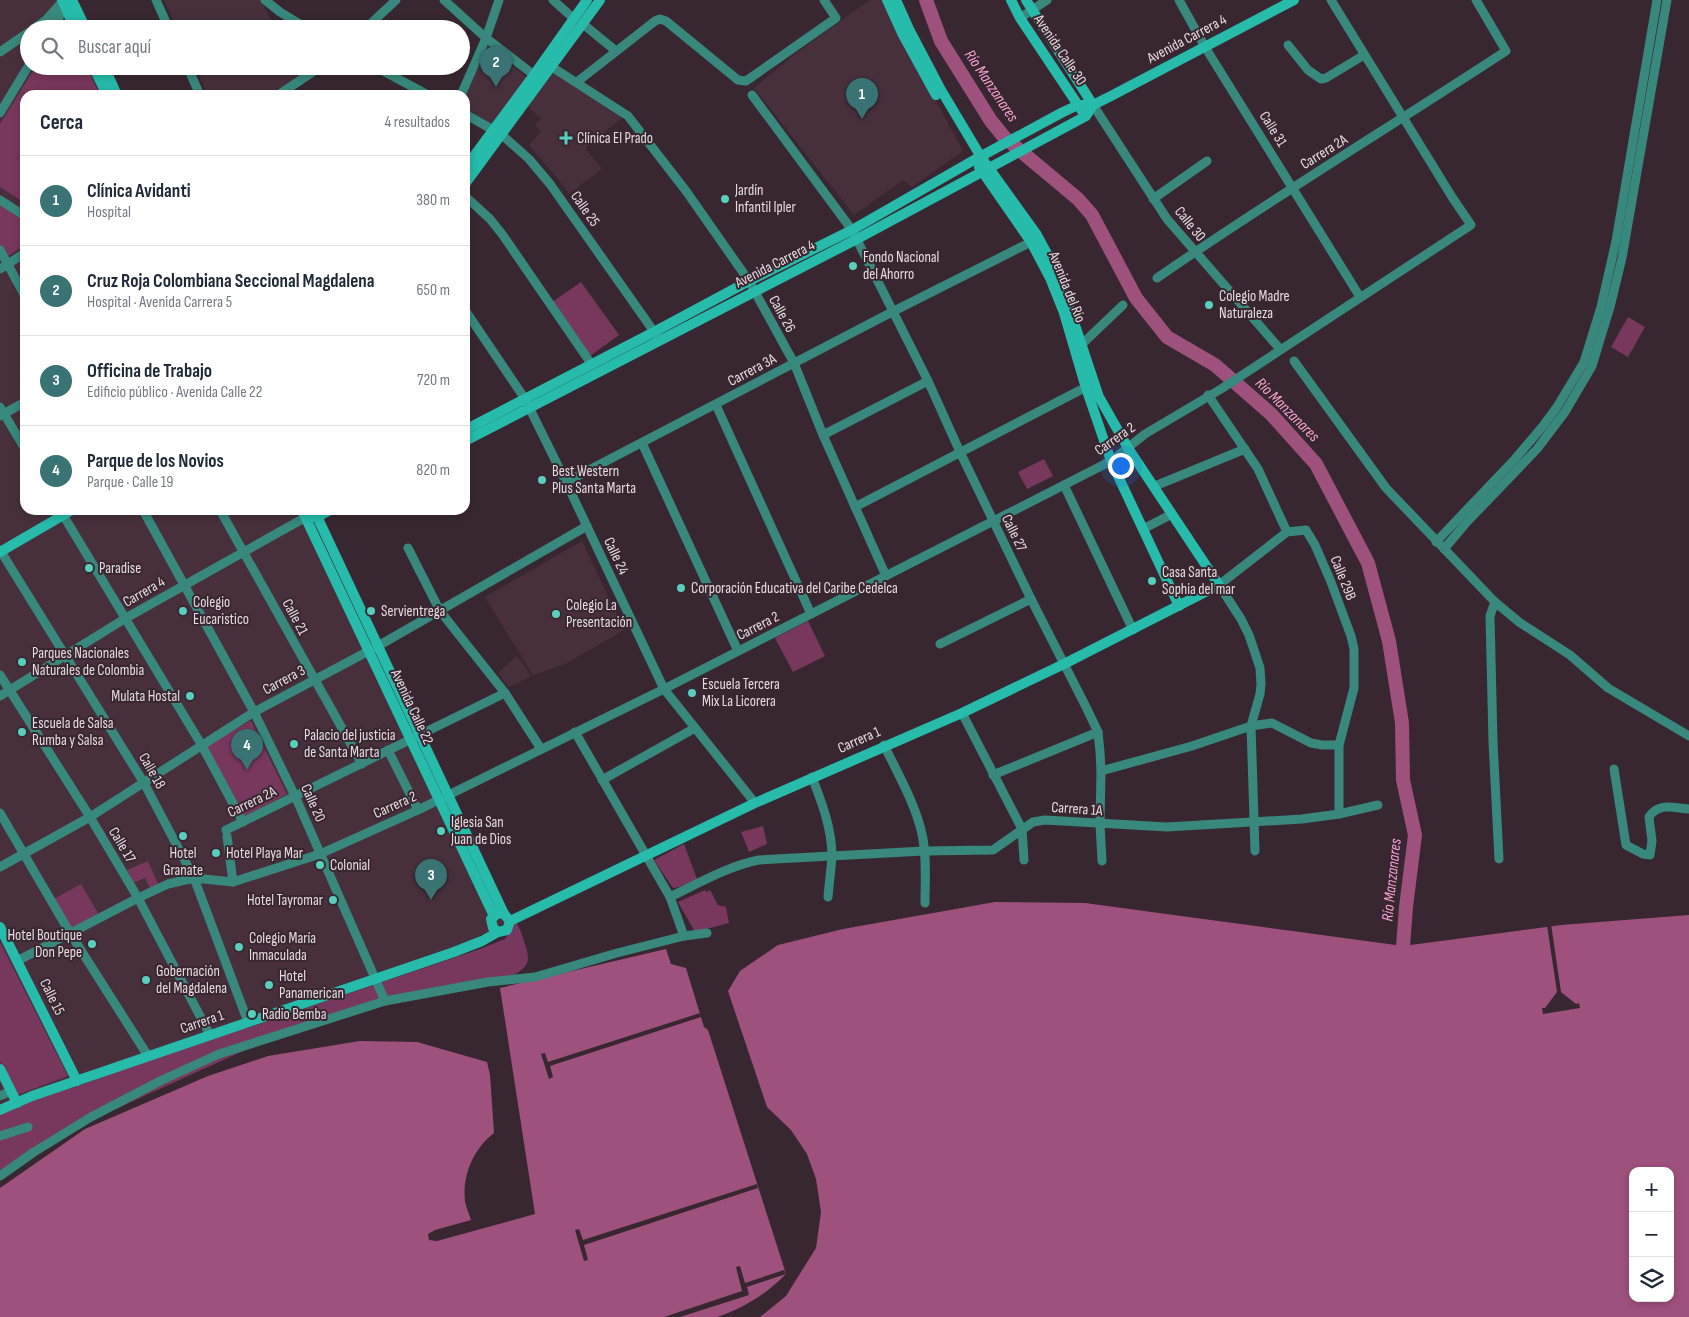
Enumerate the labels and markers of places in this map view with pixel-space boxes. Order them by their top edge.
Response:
pin: 2 [480,46,512,87]
pin: 1 [846,78,878,119]
place label: Clínica El Prado [577,129,653,148]
marker: Clínica El Prado [559,131,573,145]
place label: Jardín Infantil Ipler [734,181,797,217]
marker: Jardín Infantil Ipler [719,193,731,205]
place label: Fondo Nacional del Ahorro [863,248,939,284]
marker: Fondo Nacional del Ahorro [847,260,859,272]
place label: Colegio Madre Naturaleza [1219,287,1290,323]
marker: Colegio Madre Naturaleza [1203,299,1215,311]
place label: Best Western Plus Santa Marta [552,462,636,498]
marker: Best Western Plus Santa Marta [536,474,548,486]
place label: Paradise [99,559,141,578]
marker: Paradise [83,562,95,574]
place label: Casa Santa Sophia del mar [1162,563,1236,599]
marker: Casa Santa Sophia del mar [1146,575,1158,587]
place label: Corporación Educativa del Caribe Cedelca [691,579,898,598]
marker: Corporación Educativa del Caribe Cedelca [675,582,687,594]
place label: Colegio Eucaristico [193,593,249,629]
place label: Colegio La Presentación [566,596,632,632]
place label: Servientrega [381,602,445,621]
marker: Colegio Eucaristico [177,605,189,617]
marker: Servientrega [365,605,377,617]
marker: Colegio La Presentación [550,608,562,620]
place label: Parques Nacionales Naturales de Colombia [32,644,144,680]
marker: Parques Nacionales Naturales de Colombia [16,656,28,668]
place label: Escuela Tercera Mix La Licorera [702,675,780,711]
place label: Mulata Hostal [111,687,180,706]
marker: Escuela Tercera Mix La Licorera [686,687,698,699]
marker: Mulata Hostal [184,690,196,702]
place label: Escuela de Salsa Rumba y Salsa [32,714,114,750]
marker: Escuela de Salsa Rumba y Salsa [16,726,28,738]
place label: Palacio del justicia de Santa Marta [304,726,396,762]
pin: 4 [231,729,263,770]
marker: Palacio del justicia de Santa Marta [288,738,300,750]
place label: Iglesia San Juan de Dios [450,813,511,849]
marker: Iglesia San Juan de Dios [435,825,447,837]
marker: Hotel Granate [177,830,189,842]
place label: Hotel Granate [163,844,203,880]
place label: Hotel Playa Mar [226,844,304,863]
marker: Hotel Playa Mar [210,847,222,859]
place label: Colonial [330,856,370,875]
marker: Colonial [314,859,326,871]
pin: 3 [415,859,447,900]
place label: Hotel Tayromar [247,891,324,910]
marker: Hotel Tayromar [327,894,339,906]
place label: Hotel Boutique Don Pepe [7,926,82,962]
place label: Colegio María Inmaculada [249,929,316,965]
marker: Hotel Boutique Don Pepe [86,938,98,950]
marker: Colegio María Inmaculada [233,941,245,953]
place label: Gobernación del Magdalena [156,962,227,998]
place label: Hotel Panamerican [279,967,344,1003]
marker: Gobernación del Magdalena [140,974,152,986]
marker: Hotel Panamerican [263,979,275,991]
place label: Radio Bemba [262,1005,327,1024]
marker: Radio Bemba [246,1008,258,1020]

